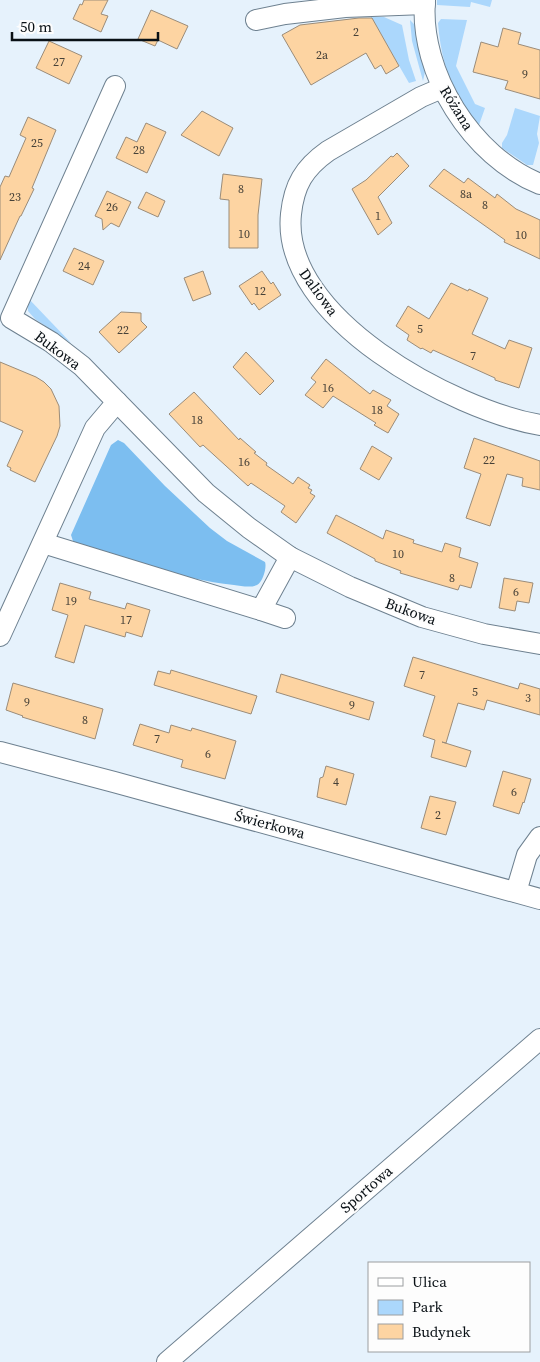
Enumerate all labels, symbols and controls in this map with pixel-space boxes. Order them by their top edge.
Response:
scale bar [12,10,159,42]
text: 50 m [20,16,52,37]
house number: 2 [353,24,359,40]
house number: 2a [316,47,329,63]
house number: 27 [53,54,65,70]
house number: 9 [522,66,528,82]
street label: Różana [435,82,479,135]
house number: 25 [31,135,43,151]
house number: 28 [133,142,145,158]
house number: 8 [238,181,244,197]
house number: 8a [460,186,473,202]
house number: 23 [9,189,21,205]
house number: 8 [482,197,488,213]
house number: 26 [106,199,118,215]
house number: 1 [375,208,381,224]
house number: 10 [238,226,250,242]
house number: 10 [515,227,527,243]
house number: 24 [78,258,90,274]
street label: Daliowa [295,264,344,320]
house number: 12 [254,283,266,299]
house number: 5 [417,321,423,337]
house number: 22 [117,322,129,338]
street label: Bukowa [31,326,86,375]
house number: 7 [470,348,476,364]
house number: 16 [322,380,334,396]
house number: 18 [371,402,383,418]
house number: 18 [191,412,203,428]
house number: 22 [483,452,495,468]
house number: 16 [238,454,250,470]
house number: 10 [392,546,404,562]
house number: 8 [449,570,455,586]
house number: 6 [513,584,519,600]
street label: Bukowa [383,592,440,630]
house number: 19 [65,593,77,609]
house number: 17 [120,612,132,628]
house number: 7 [419,667,425,683]
house number: 5 [472,684,478,700]
house number: 3 [525,690,531,706]
house number: 9 [24,694,30,710]
house number: 9 [349,697,355,713]
house number: 8 [82,712,88,728]
house number: 7 [154,731,160,747]
house number: 6 [205,746,211,762]
house number: 4 [333,774,339,790]
house number: 6 [511,784,517,800]
street label: Świerkowa [232,805,308,844]
house number: 2 [435,807,441,823]
street label: Sportowa [335,1160,397,1218]
legend [368,1262,530,1352]
text: Ulica [412,1271,447,1292]
text: Park [412,1296,444,1317]
text: Budynek [412,1321,471,1342]

